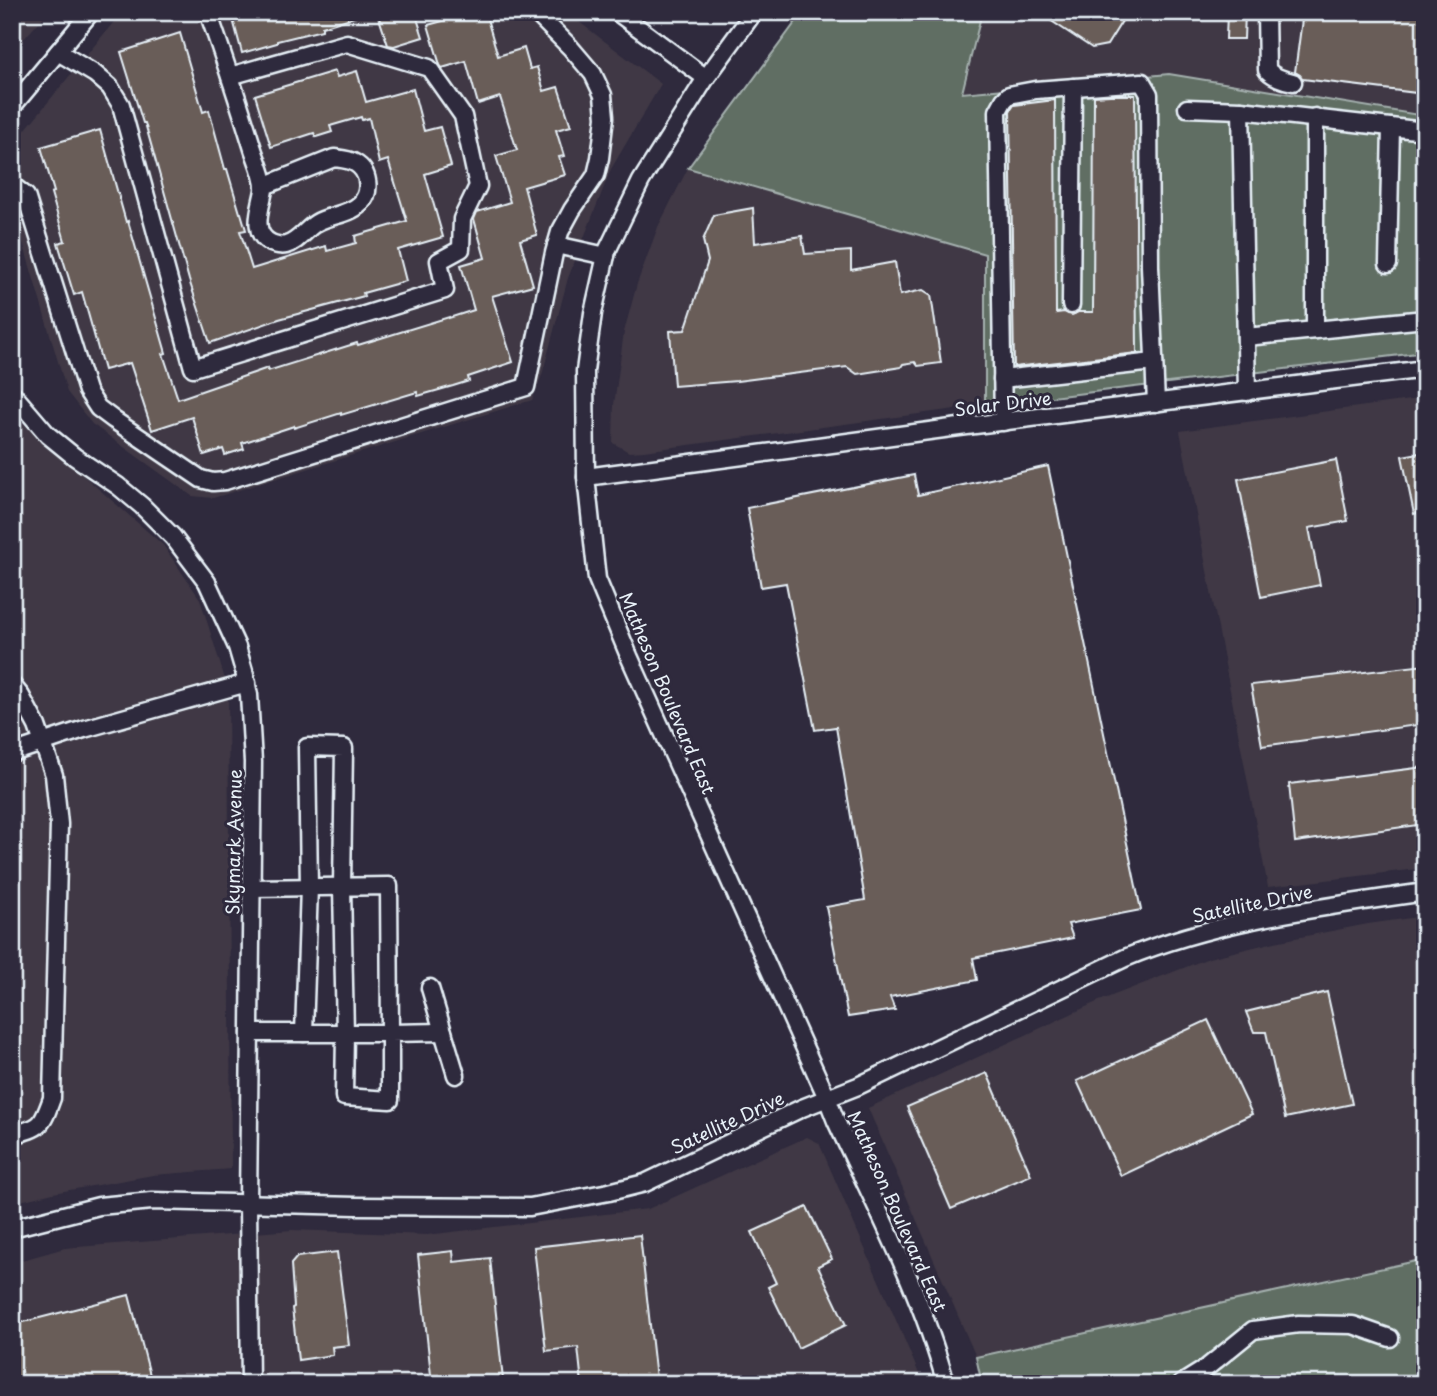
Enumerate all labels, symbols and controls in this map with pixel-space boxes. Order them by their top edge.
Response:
street label: Solar Drive [953,384,1053,422]
street label: Matheson Boulevard East [613,588,723,798]
street label: Skymark Avenue [218,769,248,915]
street label: Satellite Drive [1189,877,1315,929]
street label: Satellite Drive [666,1084,788,1160]
street label: Matheson Boulevard East [841,1106,955,1316]

